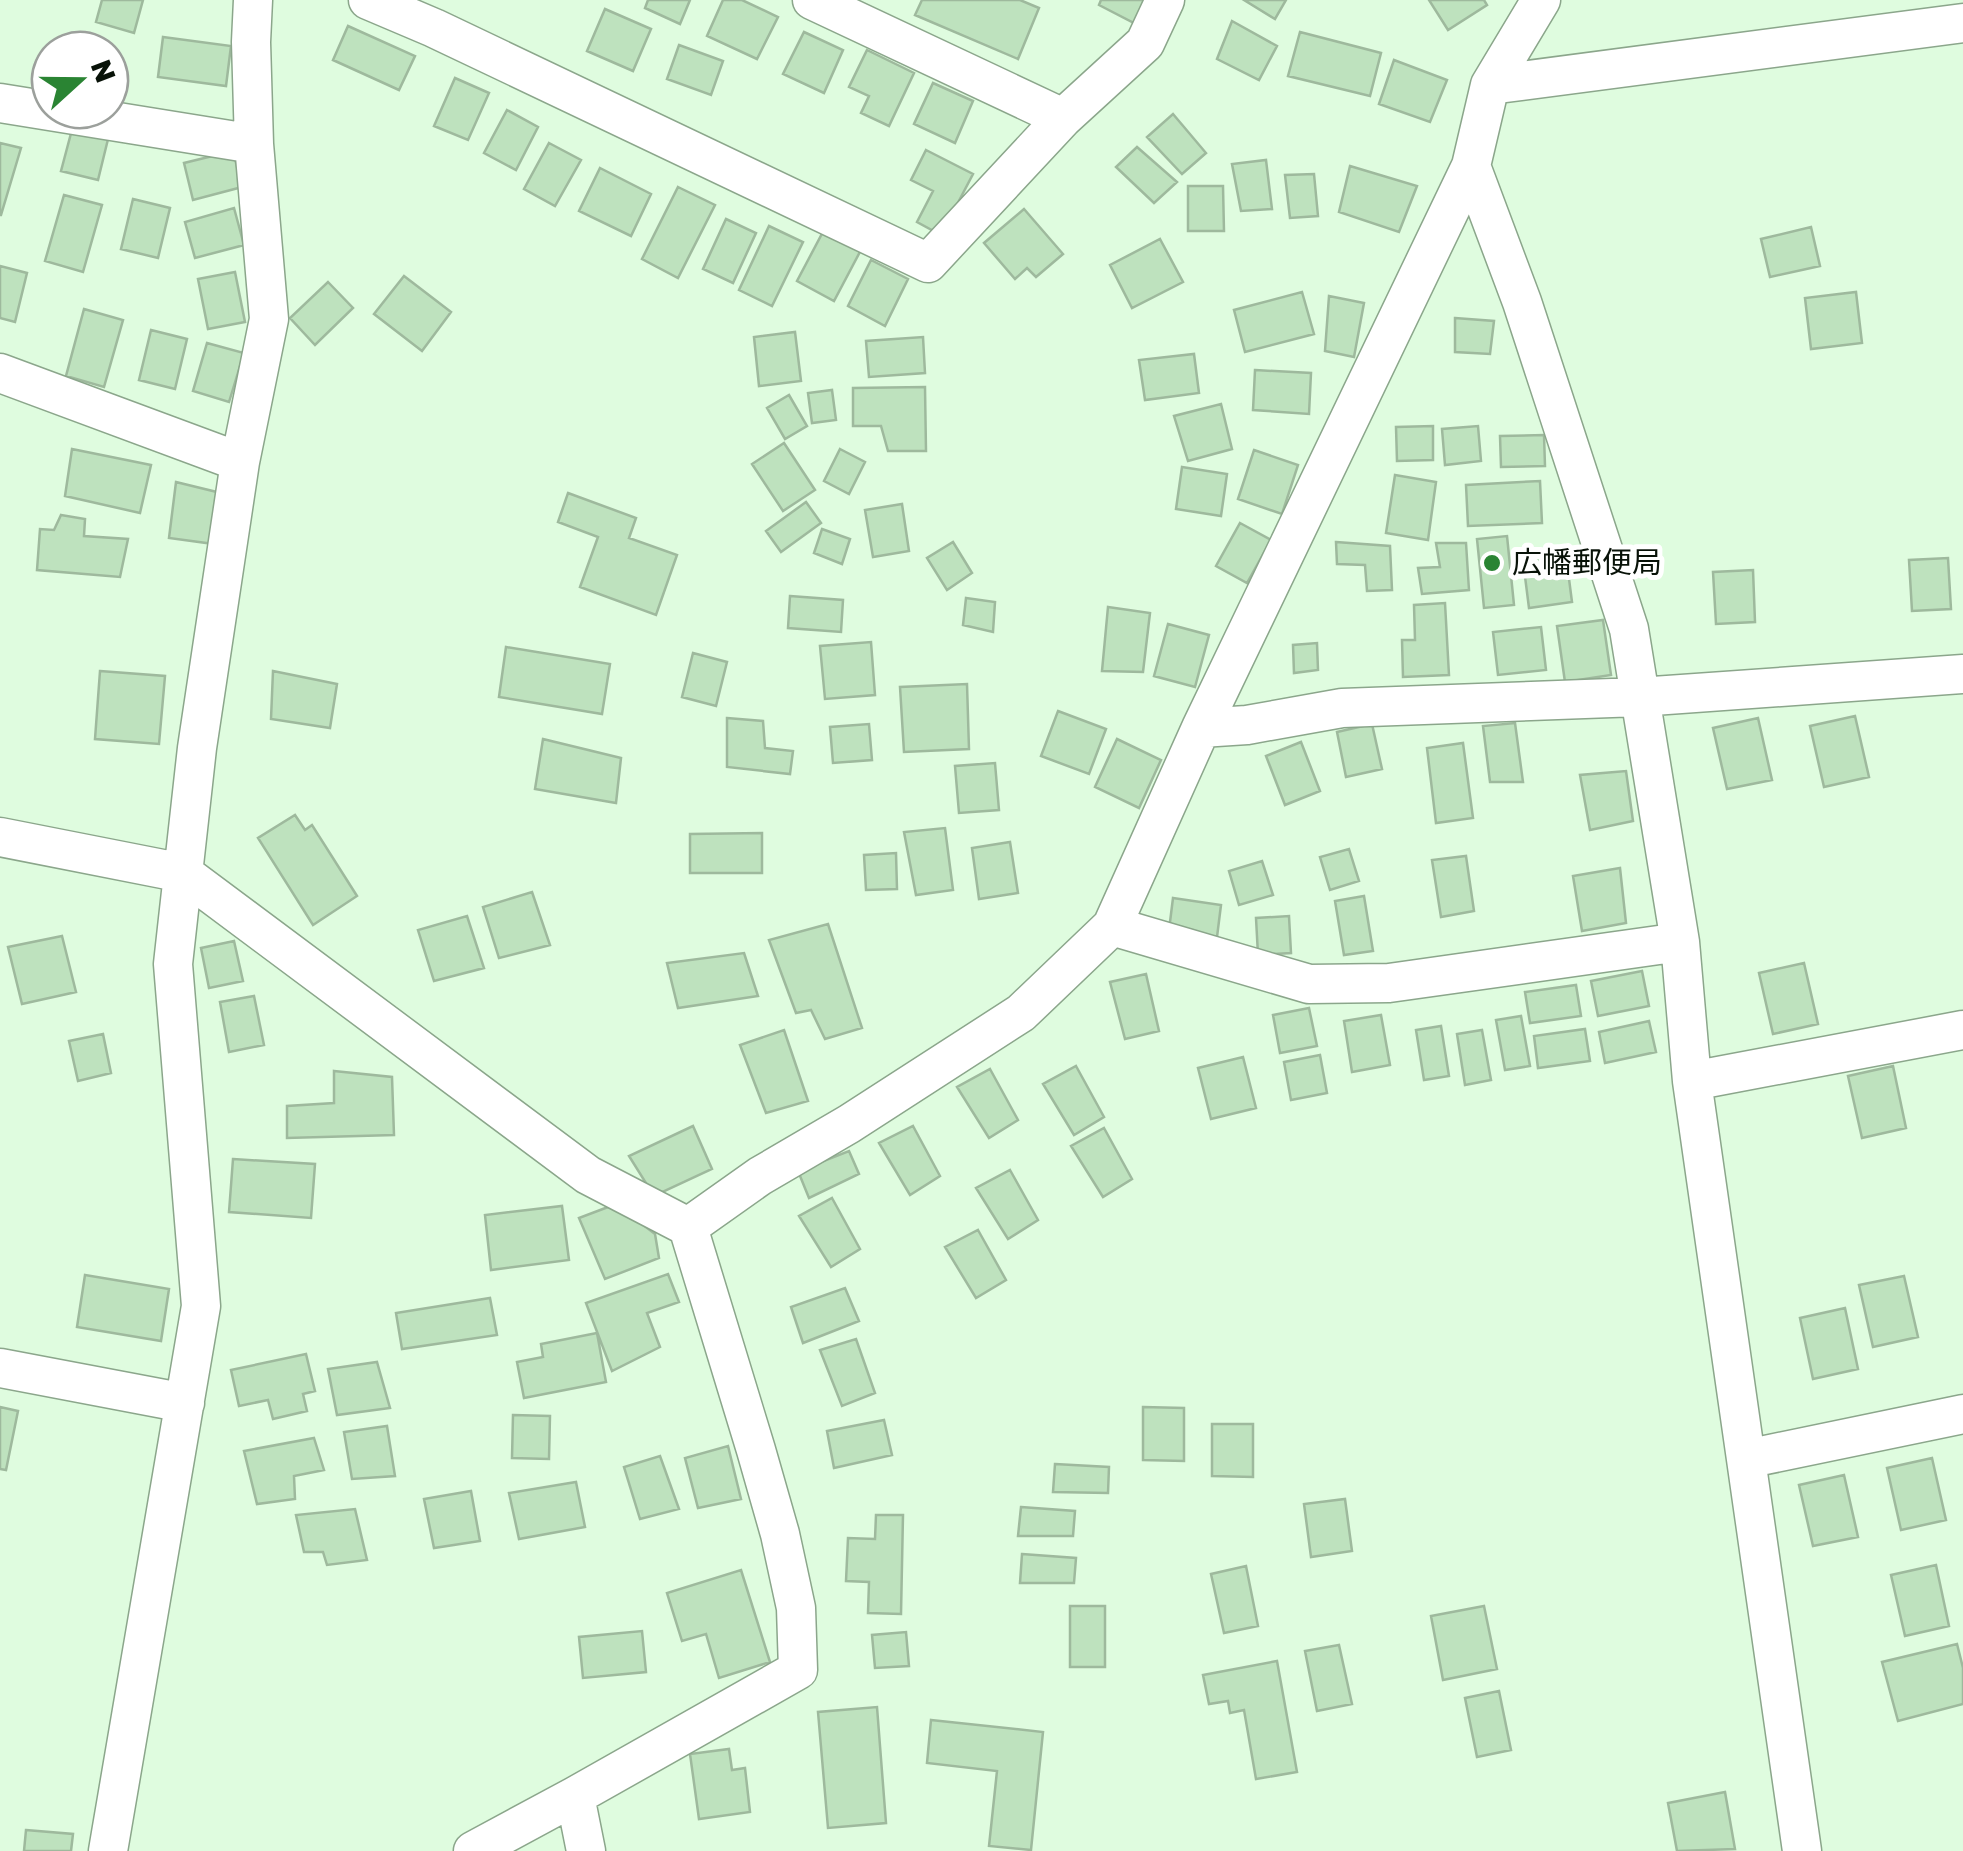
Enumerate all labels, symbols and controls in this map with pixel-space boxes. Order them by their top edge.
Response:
north arrow [30,30,130,130]
text: N [85,55,123,87]
place label: 広幡郵便局 [1512,544,1662,580]
marker: 広幡郵便局 [1481,552,1503,574]

